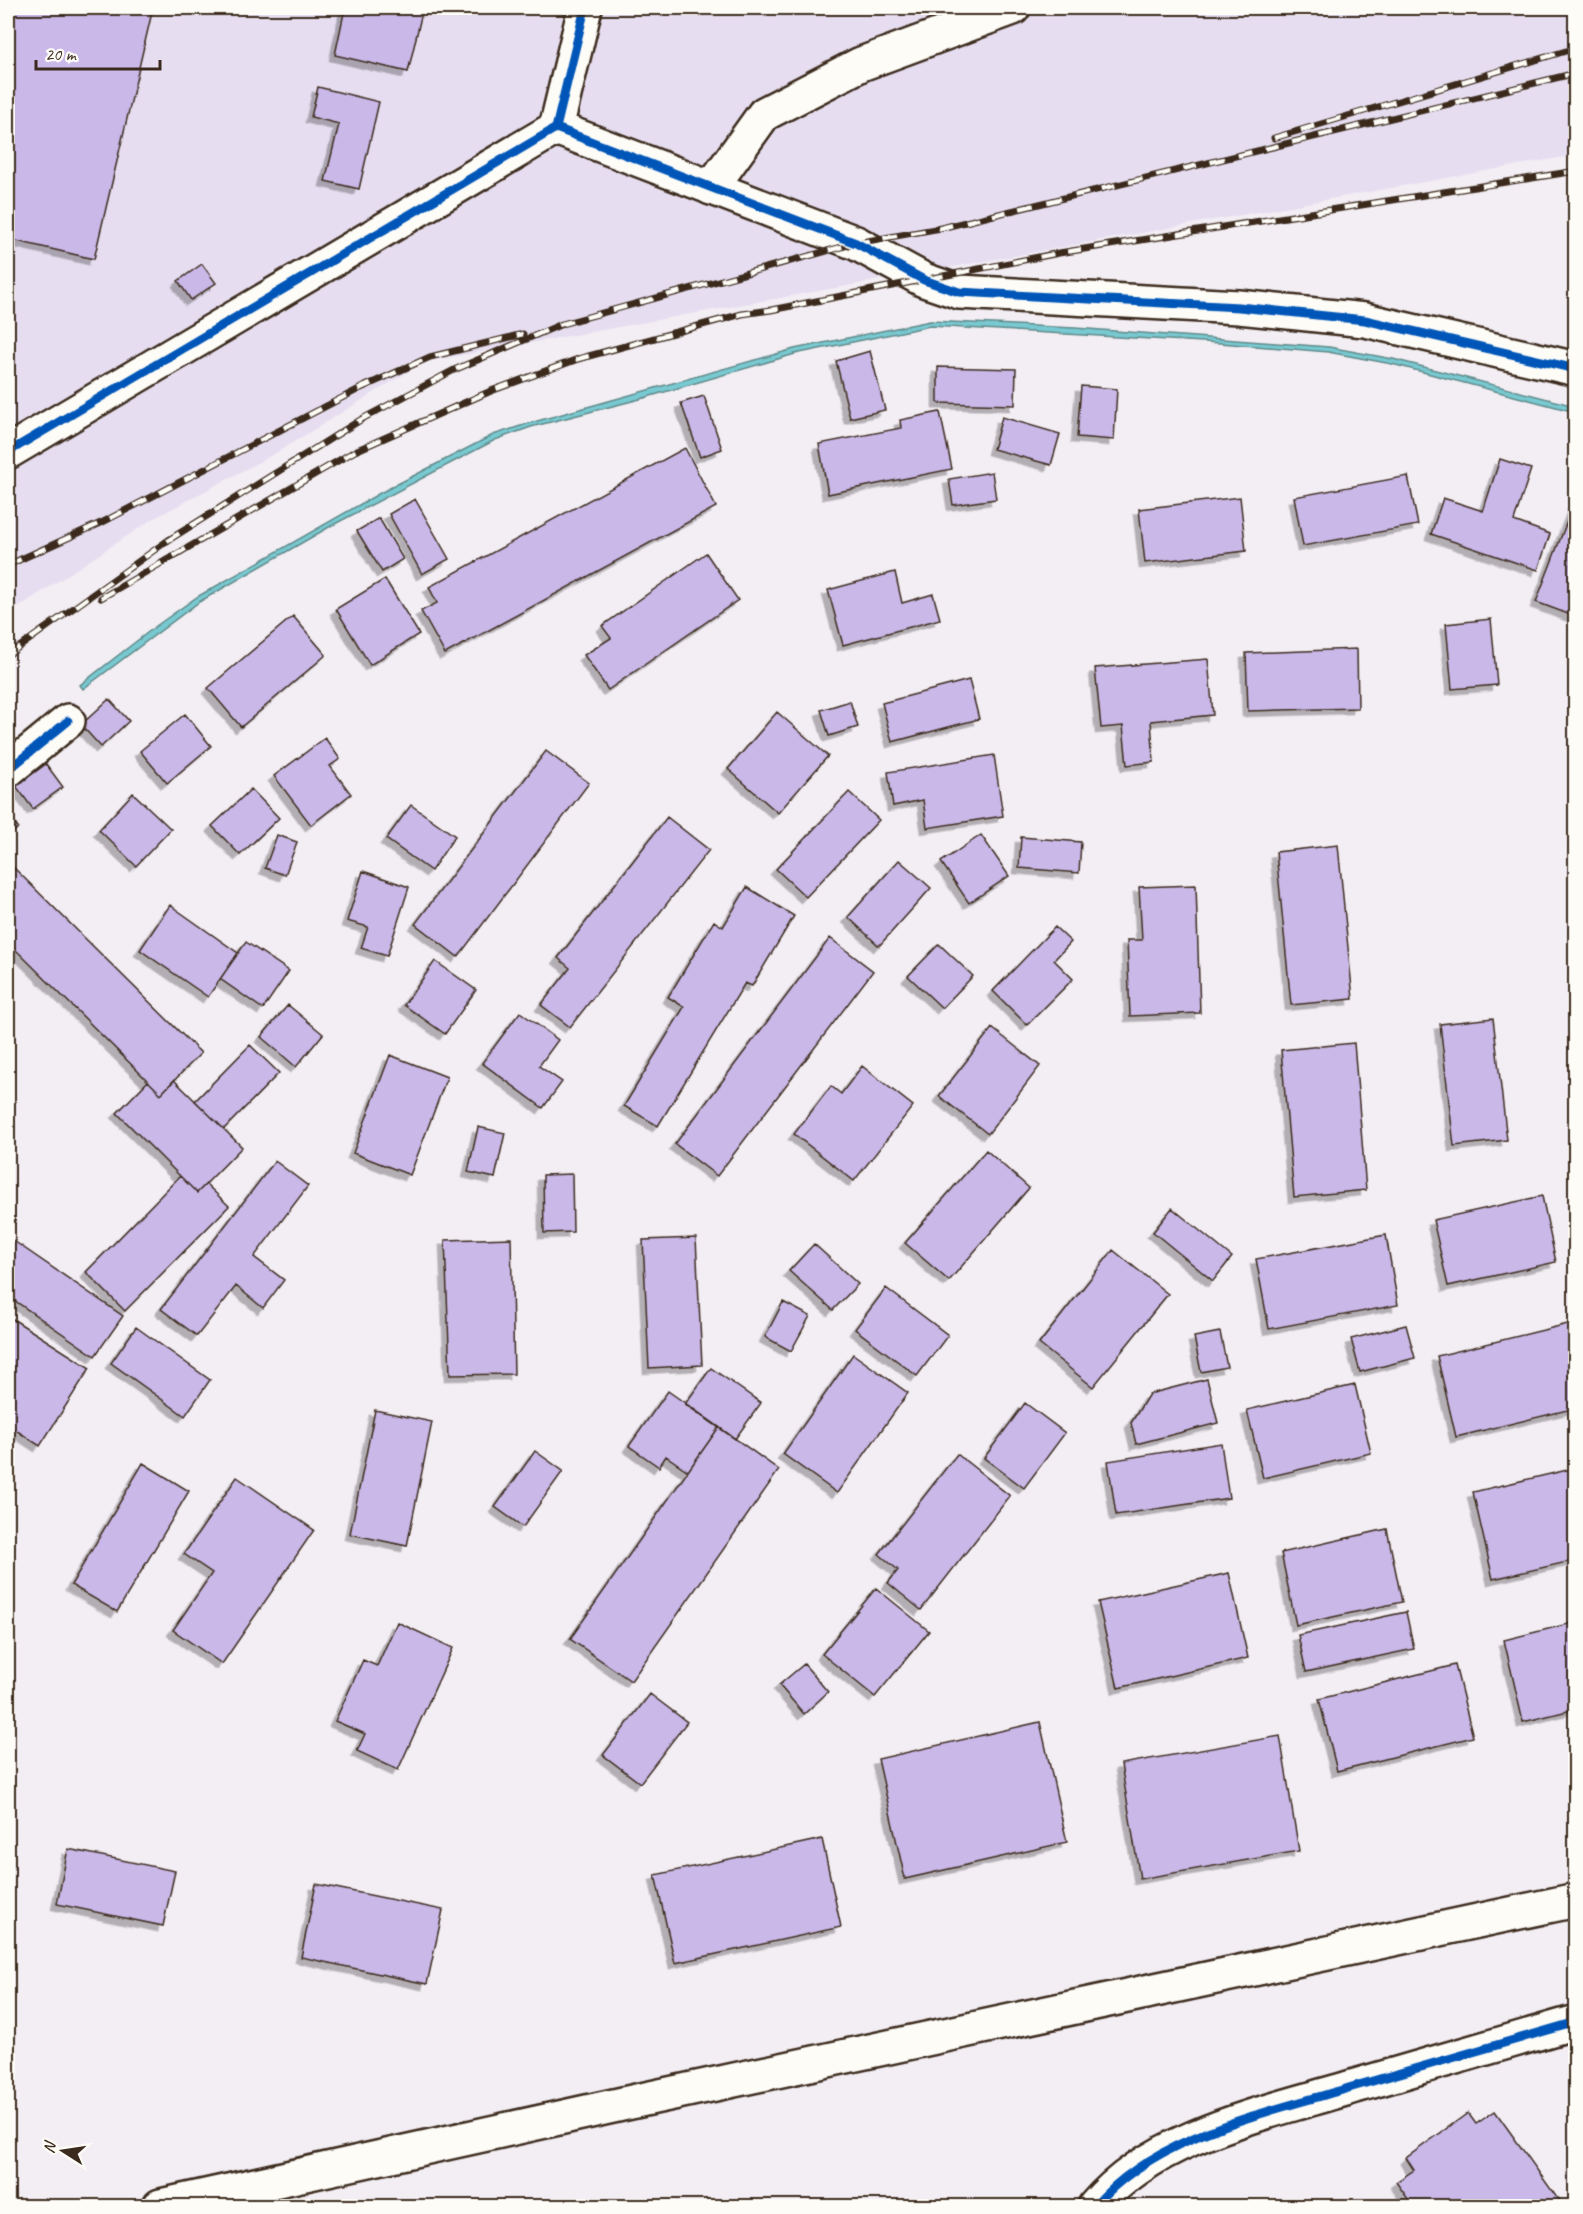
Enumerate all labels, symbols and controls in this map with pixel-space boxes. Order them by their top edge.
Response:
scale bar [36,33,160,71]
text: 20 m [45,43,78,65]
north arrow [33,2121,93,2181]
text: N [38,2138,61,2155]

